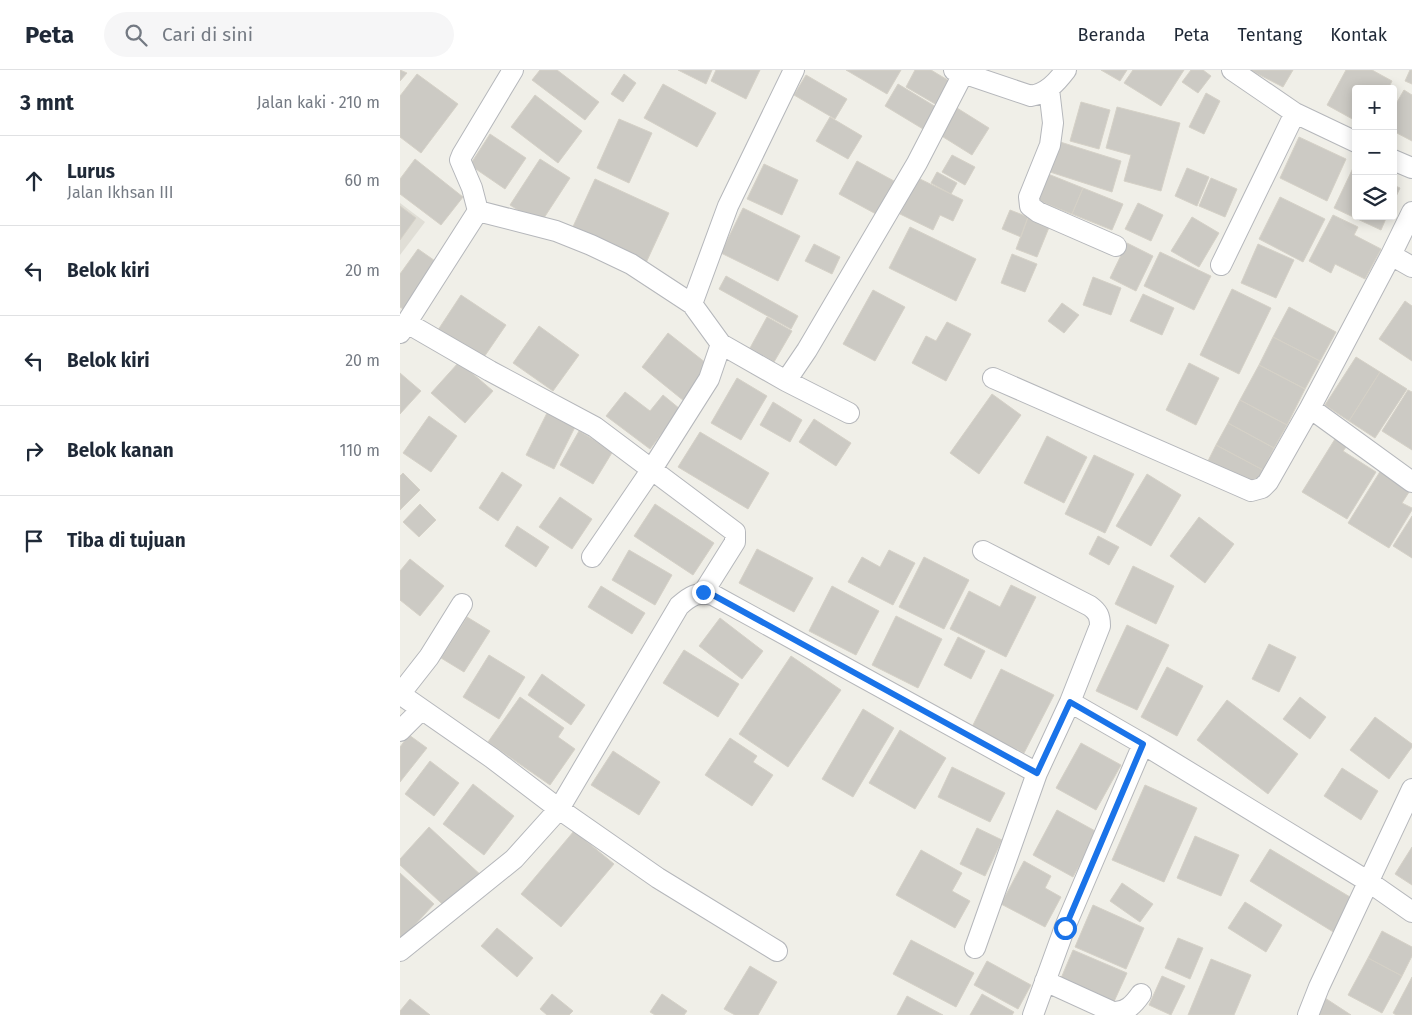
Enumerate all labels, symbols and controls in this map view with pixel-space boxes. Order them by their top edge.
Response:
search box [104,12,454,57]
text: Peta [25,21,74,49]
icon: search [122,21,150,49]
text: Cari di sini [162,23,253,46]
text: Beranda [1078,24,1146,46]
text: Peta [1174,24,1209,46]
text: Tentang [1237,24,1302,46]
text: Kontak [1330,24,1387,46]
map controls [1352,85,1397,220]
button: + [1352,85,1397,130]
text: 3 mnt [20,90,74,116]
text: Jalan kaki · 210 m [257,93,380,112]
button: − [1352,130,1397,175]
text: Lurus [67,160,115,183]
icon: ahead [20,167,48,195]
text: 60 m [345,171,380,190]
button: layers [1352,175,1397,220]
text: Jalan Ikhsan III [67,183,173,202]
icon: left [20,257,48,285]
text: Belok kiri [67,259,150,282]
text: 20 m [345,261,380,280]
icon: left [20,347,48,375]
text: Belok kiri [67,349,150,372]
text: 20 m [345,351,380,370]
icon: right [20,437,48,465]
text: Belok kanan [67,439,174,462]
text: 110 m [339,441,380,460]
icon: arrive [20,527,48,555]
text: Tiba di tujuan [67,529,186,552]
route end [692,581,715,604]
route start [1054,917,1077,940]

